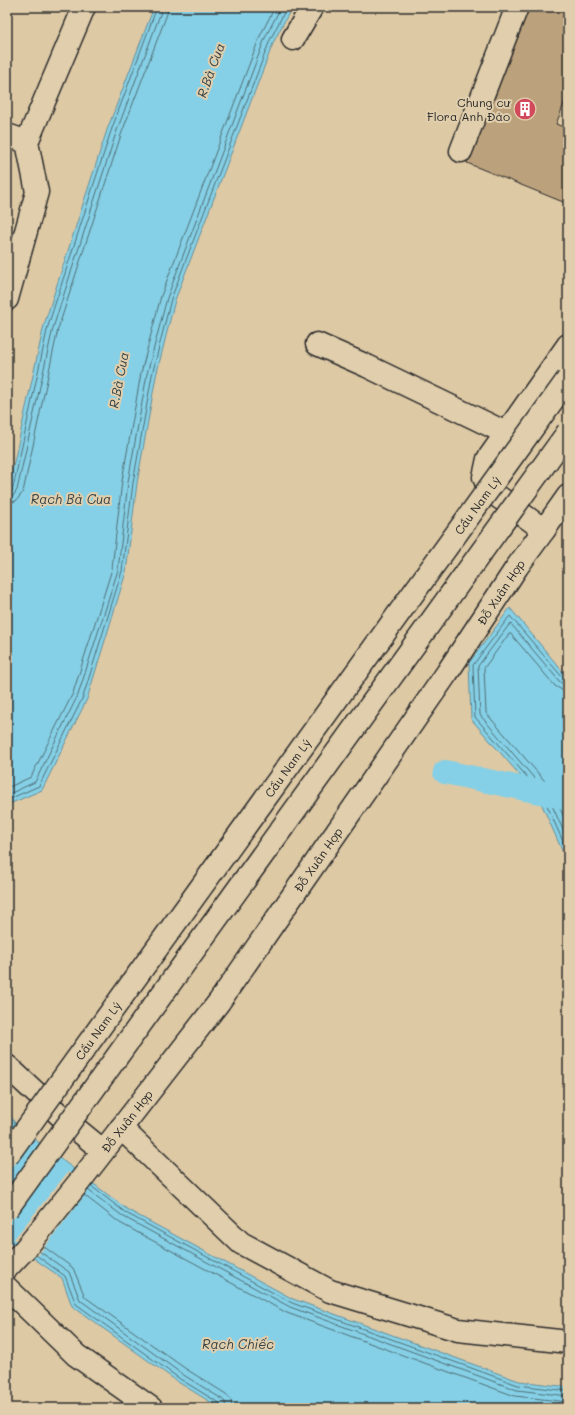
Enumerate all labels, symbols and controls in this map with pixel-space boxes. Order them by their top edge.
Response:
water label: R.Bà Cua [192,40,228,100]
place label: Chung cư Flora Anh Đào [427,94,510,124]
building icon: Chung cư Flora Anh Đào [512,96,538,122]
water label: R.Bà Cua [104,350,132,410]
street label: Cầu Nam Lý [450,472,504,538]
water label: Rạch Bà Cua [31,490,111,507]
street label: Đỗ Xuân Hợp [473,556,528,628]
street label: Cầu Nam Lý [261,735,314,800]
street label: Đỗ Xuân Hợp [290,824,346,895]
street label: Cầu Nam Lý [71,998,124,1063]
street label: Đỗ Xuân Hợp [97,1086,156,1156]
water label: Rạch Chiếc [202,1335,274,1352]

